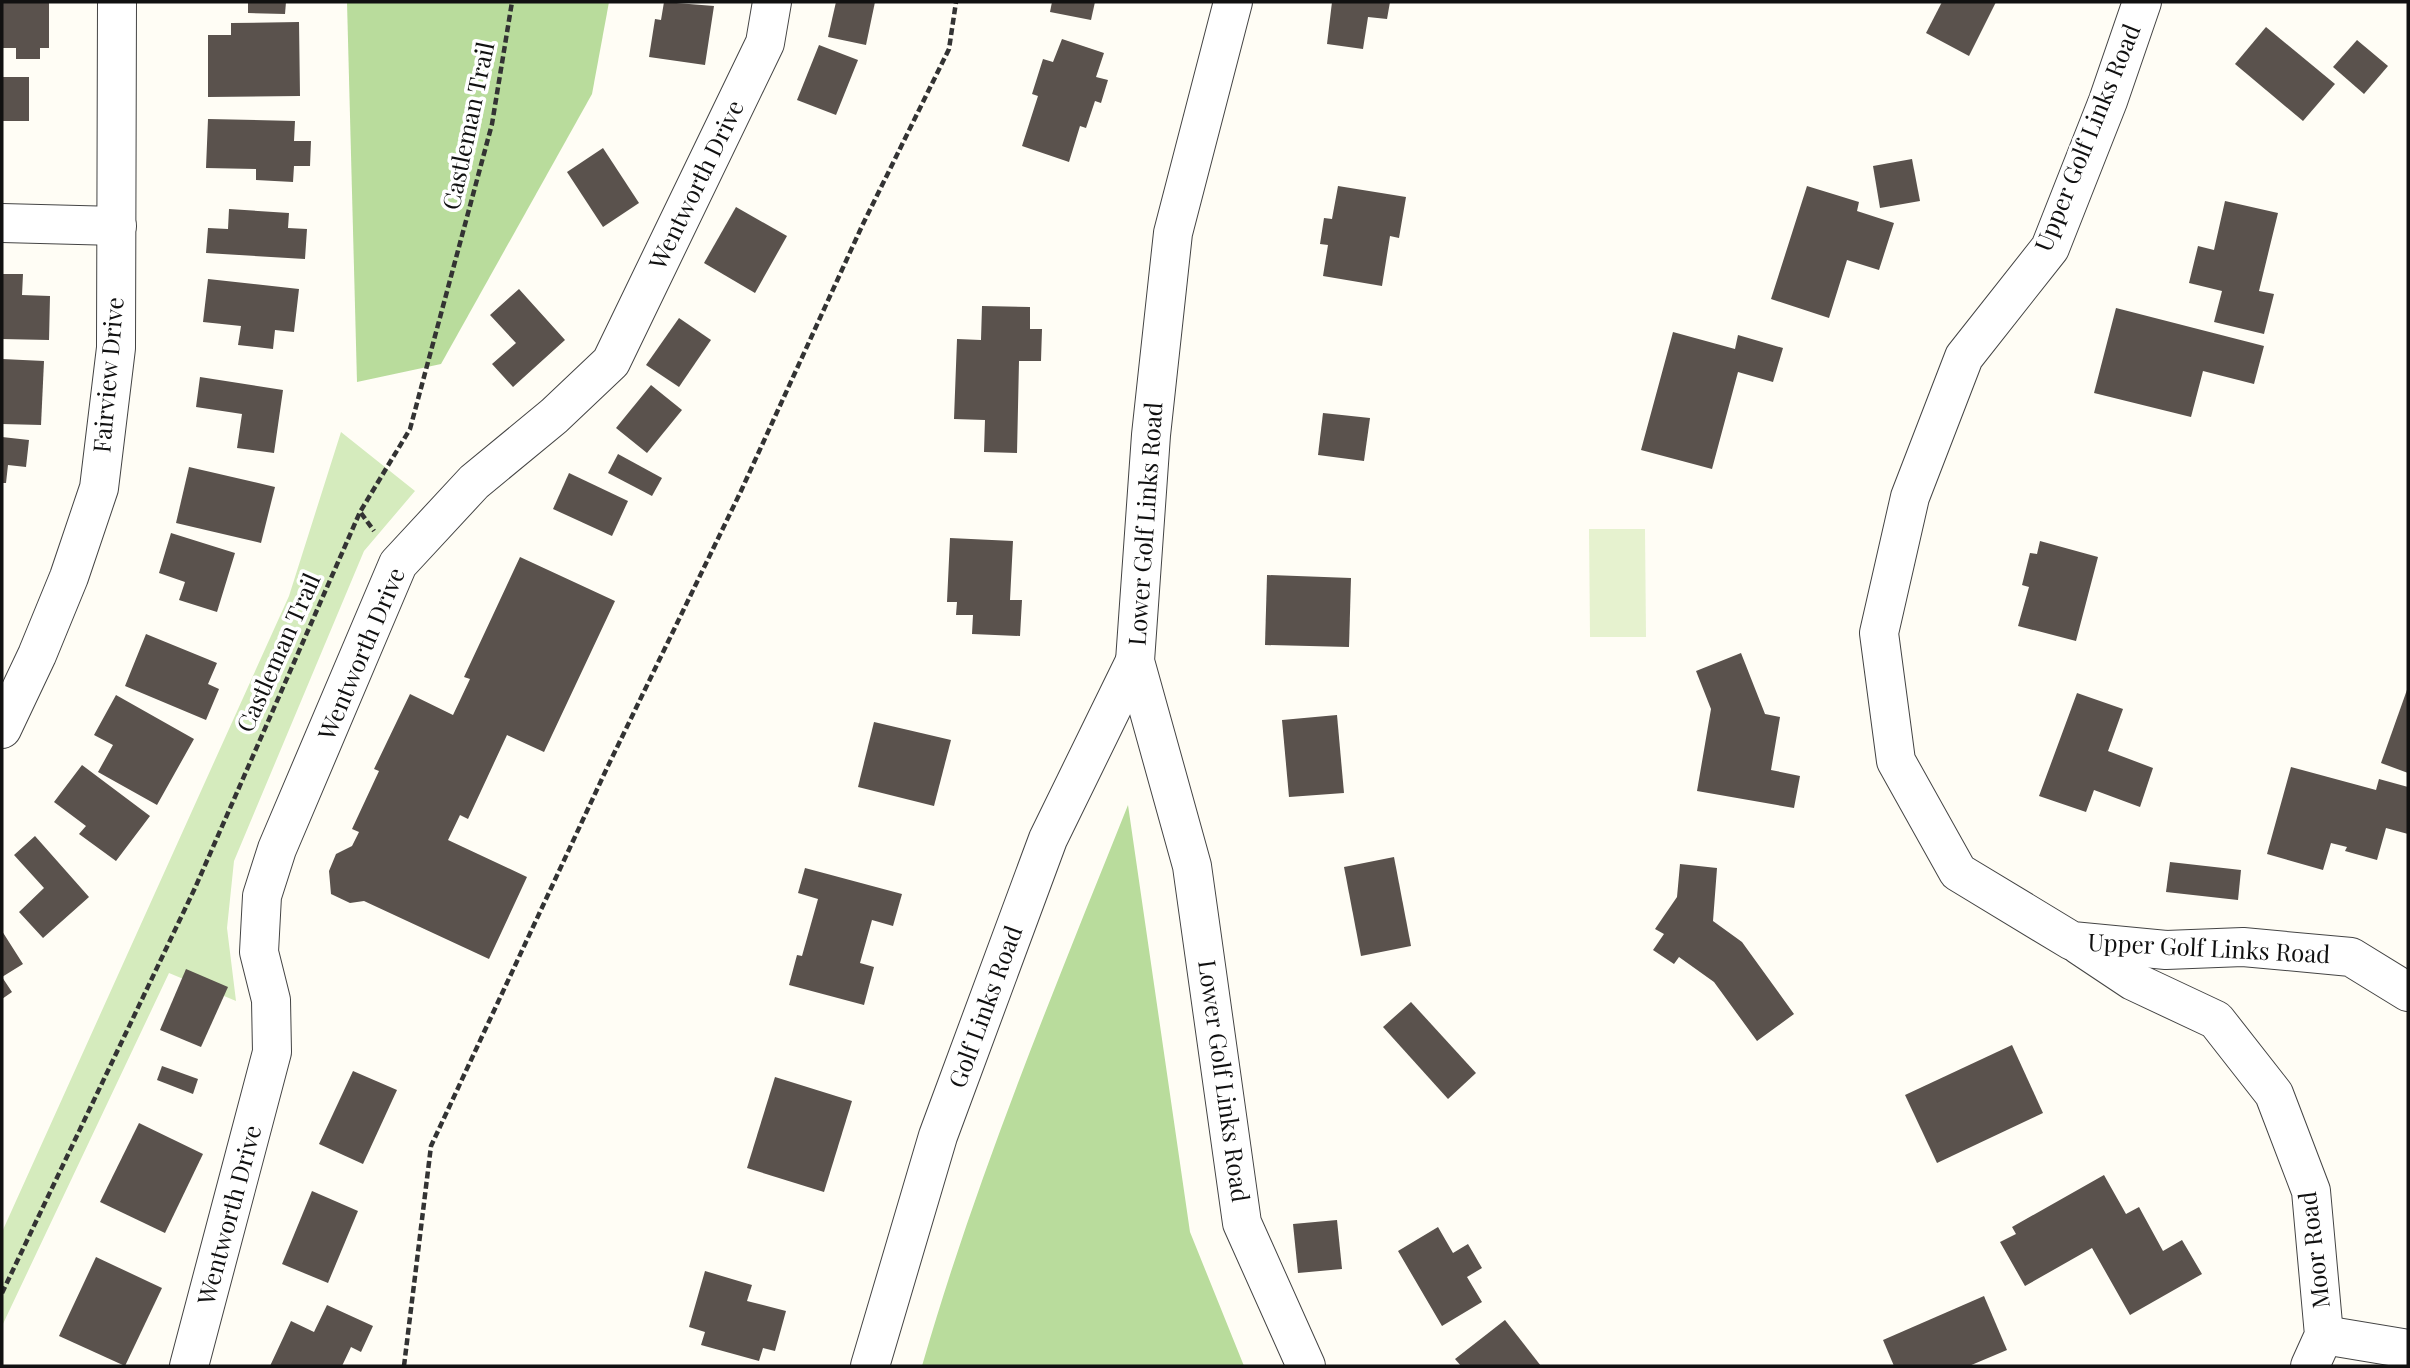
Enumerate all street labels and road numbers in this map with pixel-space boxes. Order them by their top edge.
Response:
street label: Upper Golf Links Road [2026,19,2146,256]
street label: Castleman Trail [434,39,500,212]
street label: Wentworth Drive [640,94,750,275]
street label: Fairview Drive [84,296,130,454]
street label: Lower Golf Links Road [1120,401,1168,647]
street label: Wentworth Drive [309,562,411,745]
street label: Castleman Trail [228,568,327,737]
street label: Golf Links Road [940,921,1028,1092]
street label: Upper Golf Links Road [2087,925,2331,969]
street label: Lower Golf Links Road [1192,958,1258,1204]
street label: Wentworth Drive [188,1121,267,1309]
street label: Moor Road [2290,1190,2336,1311]

